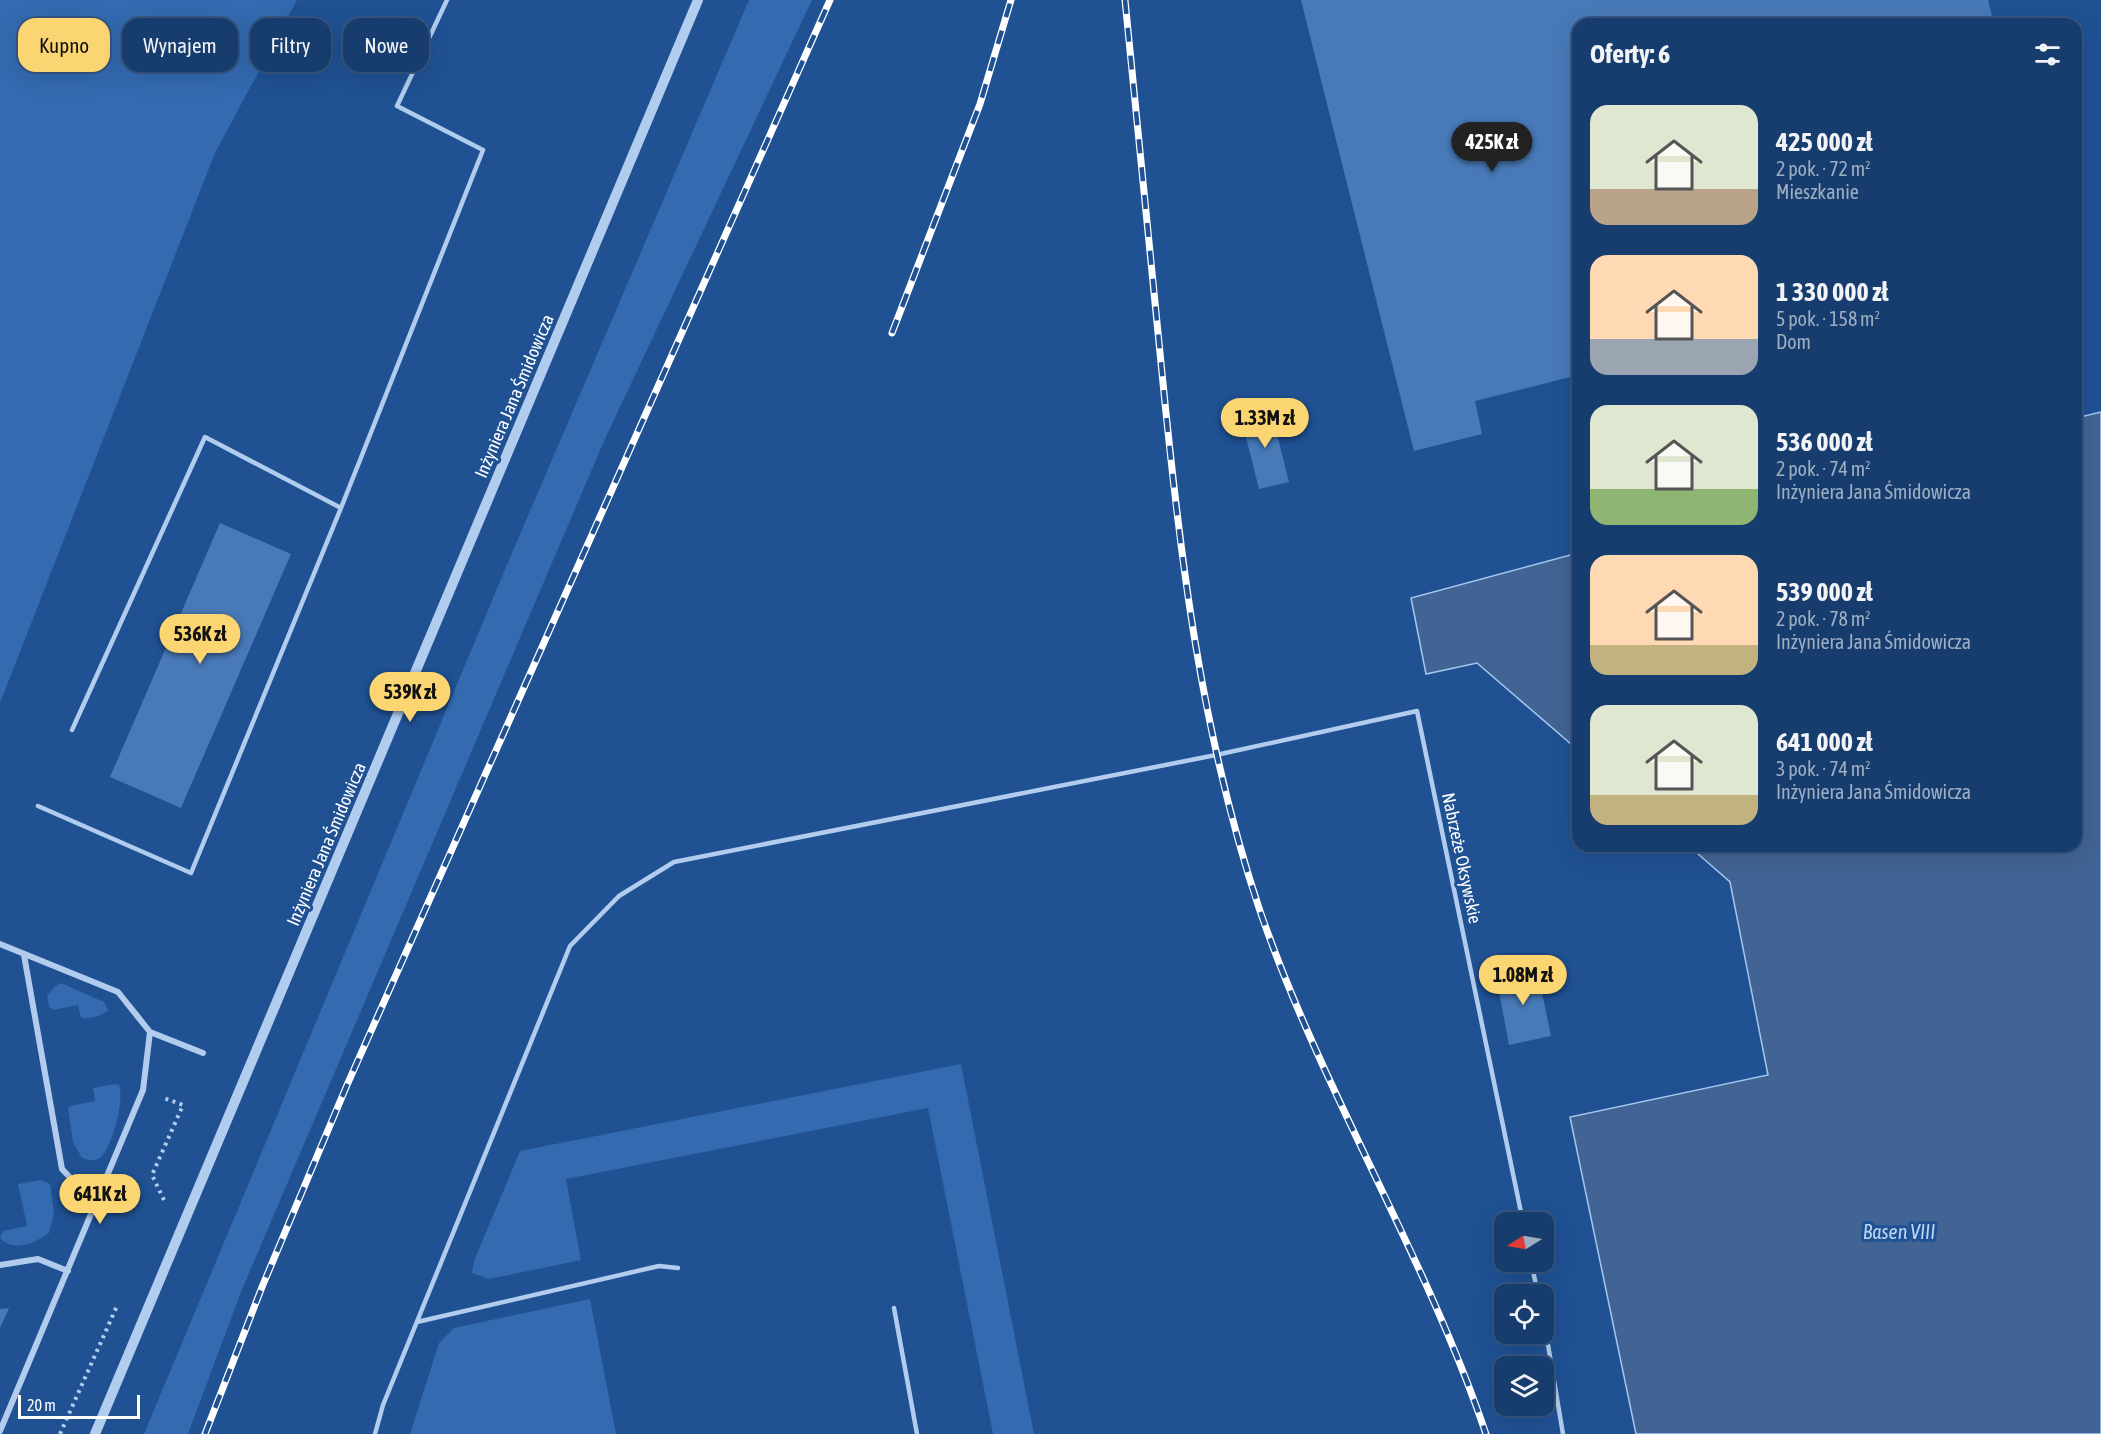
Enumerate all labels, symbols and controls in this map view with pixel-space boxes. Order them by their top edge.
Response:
chip: Kupno [18,18,110,72]
chip: Wynajem [122,18,238,72]
chip: Filtry [250,18,331,72]
chip: Nowe [343,18,429,72]
icon: filters [2031,38,2064,71]
text: Oferty: 6 [1590,39,1670,69]
pin: 425K zł [1437,122,1547,173]
text: 425 000 zł [1776,127,1873,157]
icon: home [1638,129,1710,201]
text: 425K zł [1465,130,1519,153]
text: 2 pok. · 72 m² [1776,157,1871,180]
text: Mieszkanie [1776,180,1859,203]
text: 1 330 000 zł [1776,277,1888,307]
icon: home [1638,279,1710,351]
text: 5 pok. · 158 m² [1776,307,1880,330]
street label: Inżyniera Jana Śmidowicza [470,311,558,481]
text: Dom [1776,330,1811,353]
pin: 1.33M zł [1203,398,1327,449]
text: 1.33M zł [1235,406,1295,429]
text: 536 000 zł [1776,427,1873,457]
icon: home [1638,429,1710,501]
text: 2 pok. · 74 m² [1776,457,1871,480]
text: Inżyniera Jana Śmidowicza [1776,480,1971,503]
text: 539 000 zł [1776,577,1873,607]
icon: home [1638,579,1710,651]
text: 2 pok. · 78 m² [1776,607,1871,630]
pin: 536K zł [145,614,255,665]
text: 536K zł [173,622,227,645]
text: Inżyniera Jana Śmidowicza [1776,630,1971,653]
pin: 539K zł [355,672,465,723]
text: 539K zł [383,680,437,703]
text: 641 000 zł [1776,727,1873,757]
icon: home [1638,729,1710,801]
text: 3 pok. · 74 m² [1776,757,1871,780]
street label: Inżyniera Jana Śmidowicza [282,759,370,929]
text: Inżyniera Jana Śmidowicza [1776,780,1971,803]
street label: Nabrzeże Oksywskie [1438,791,1486,925]
pin: 1.08M zł [1461,955,1585,1006]
text: 1.08M zł [1493,963,1553,986]
pin: 641K zł [45,1174,155,1225]
text: 641K zł [73,1182,127,1205]
north arrow [1494,1212,1554,1272]
map controls [1494,1212,1554,1416]
water label: Basen VIII [1863,1220,1935,1243]
button: locate [1494,1284,1554,1344]
button: layers [1494,1356,1554,1416]
scale bar [18,1392,140,1420]
text: 20 m [27,1396,56,1414]

